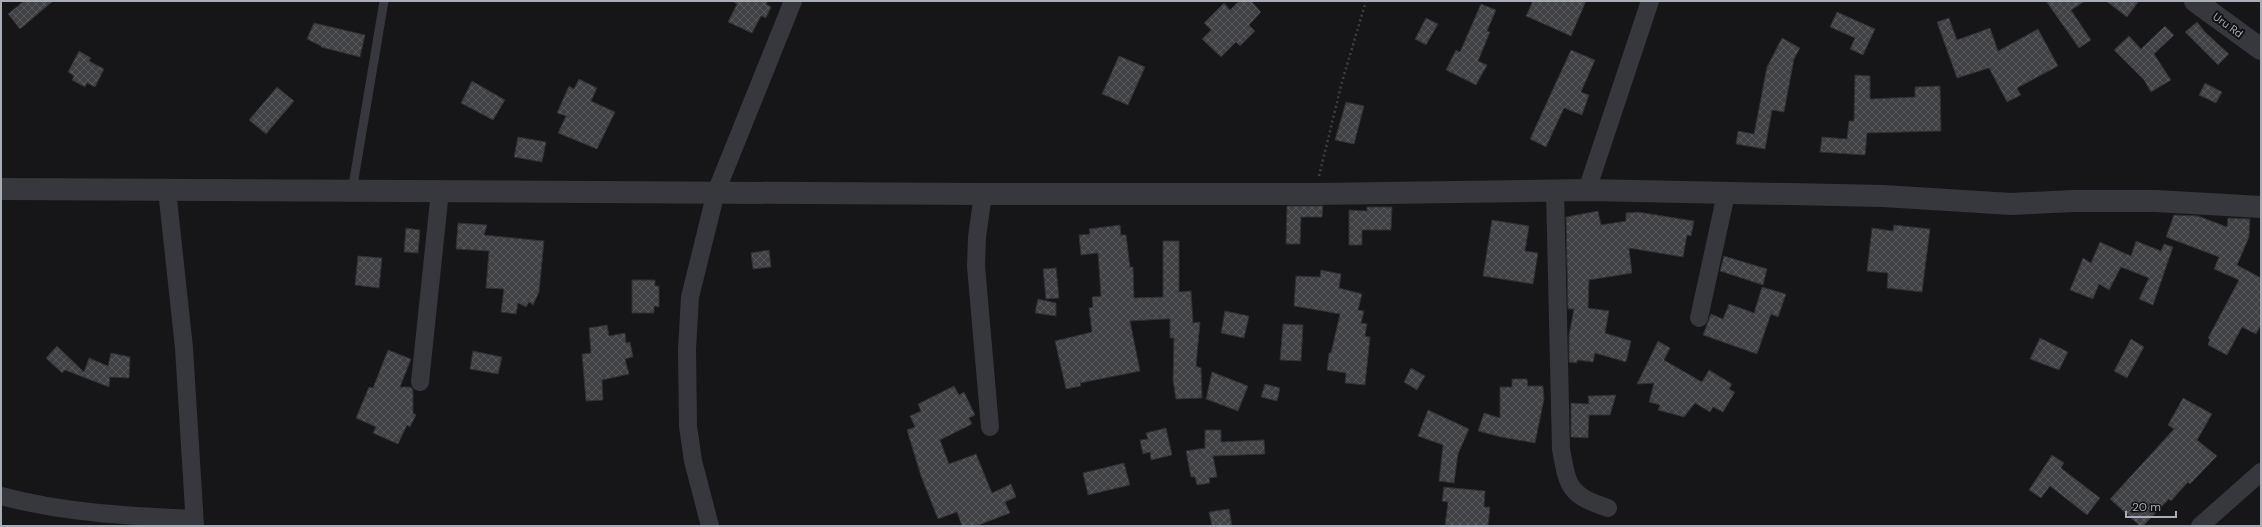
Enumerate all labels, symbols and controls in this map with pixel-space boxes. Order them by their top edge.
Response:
street label: Uru Rd [2210,9,2246,41]
scale bar [2126,493,2176,519]
text: 20 m [2132,499,2161,515]

